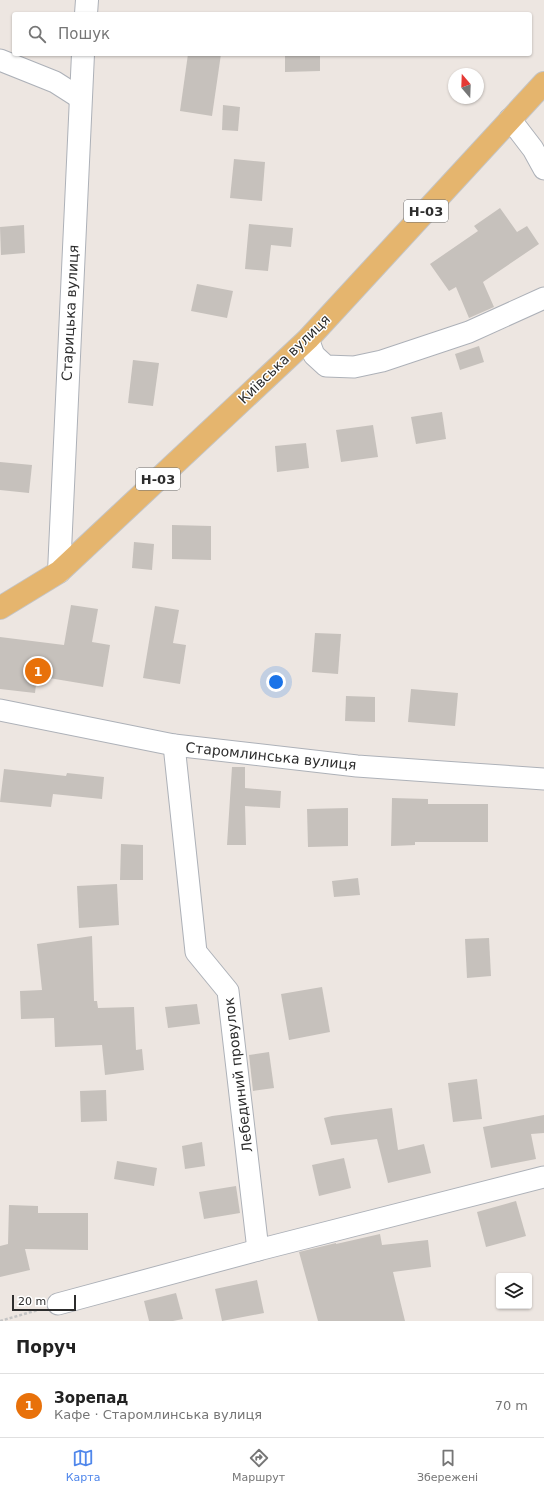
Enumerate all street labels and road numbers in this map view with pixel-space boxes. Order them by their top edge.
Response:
road number: Н-03 [404,200,448,222]
street label: Старицька вулиця [58,245,82,381]
street label: Київська вулиця [235,311,333,407]
road number: Н-03 [136,468,180,490]
street label: Старомлинська вулиця [185,739,357,773]
street label: Лебединий провулок [221,997,255,1153]

